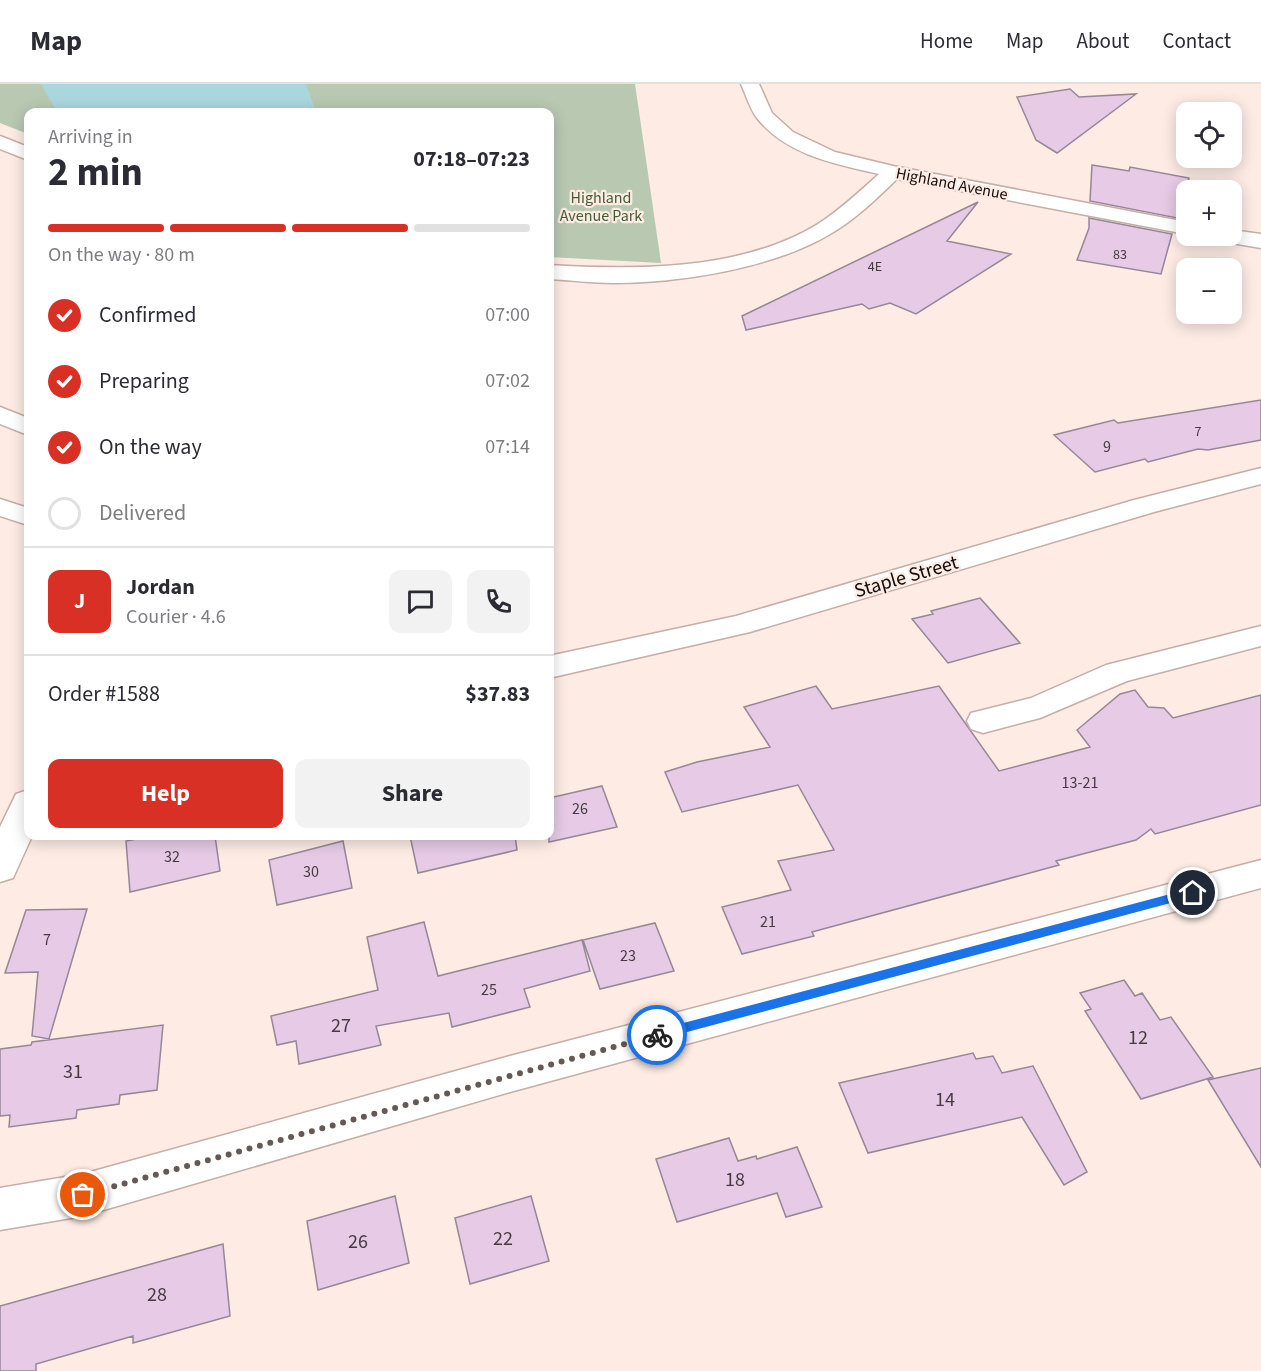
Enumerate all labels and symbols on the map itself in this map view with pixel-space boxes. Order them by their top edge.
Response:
street label: Highland Avenue [894,162,1010,206]
park label: Highland Avenue Park [560,187,642,227]
house number: 83 [1113,245,1127,265]
house number: 4E [868,257,882,277]
house number: 7 [1195,422,1202,442]
house number: 9 [1103,436,1111,458]
street label: Staple Street [851,549,962,605]
house number: 13-21 [1062,772,1098,794]
house number: 26 [572,798,588,820]
house number: 32 [164,846,180,868]
house number: 30 [303,861,319,883]
pin [1167,867,1218,918]
house number: 21 [760,911,776,933]
house number: 7 [43,929,51,951]
house number: 23 [620,945,636,967]
house number: 25 [481,979,497,1001]
courier [627,1005,687,1065]
house number: 27 [331,1012,351,1040]
house number: 12 [1128,1024,1148,1052]
house number: 31 [63,1058,83,1086]
house number: 14 [935,1086,955,1114]
house number: 18 [725,1166,745,1194]
pin [57,1169,108,1220]
house number: 22 [493,1225,513,1253]
house number: 26 [348,1228,368,1256]
house number: 28 [147,1281,167,1309]

